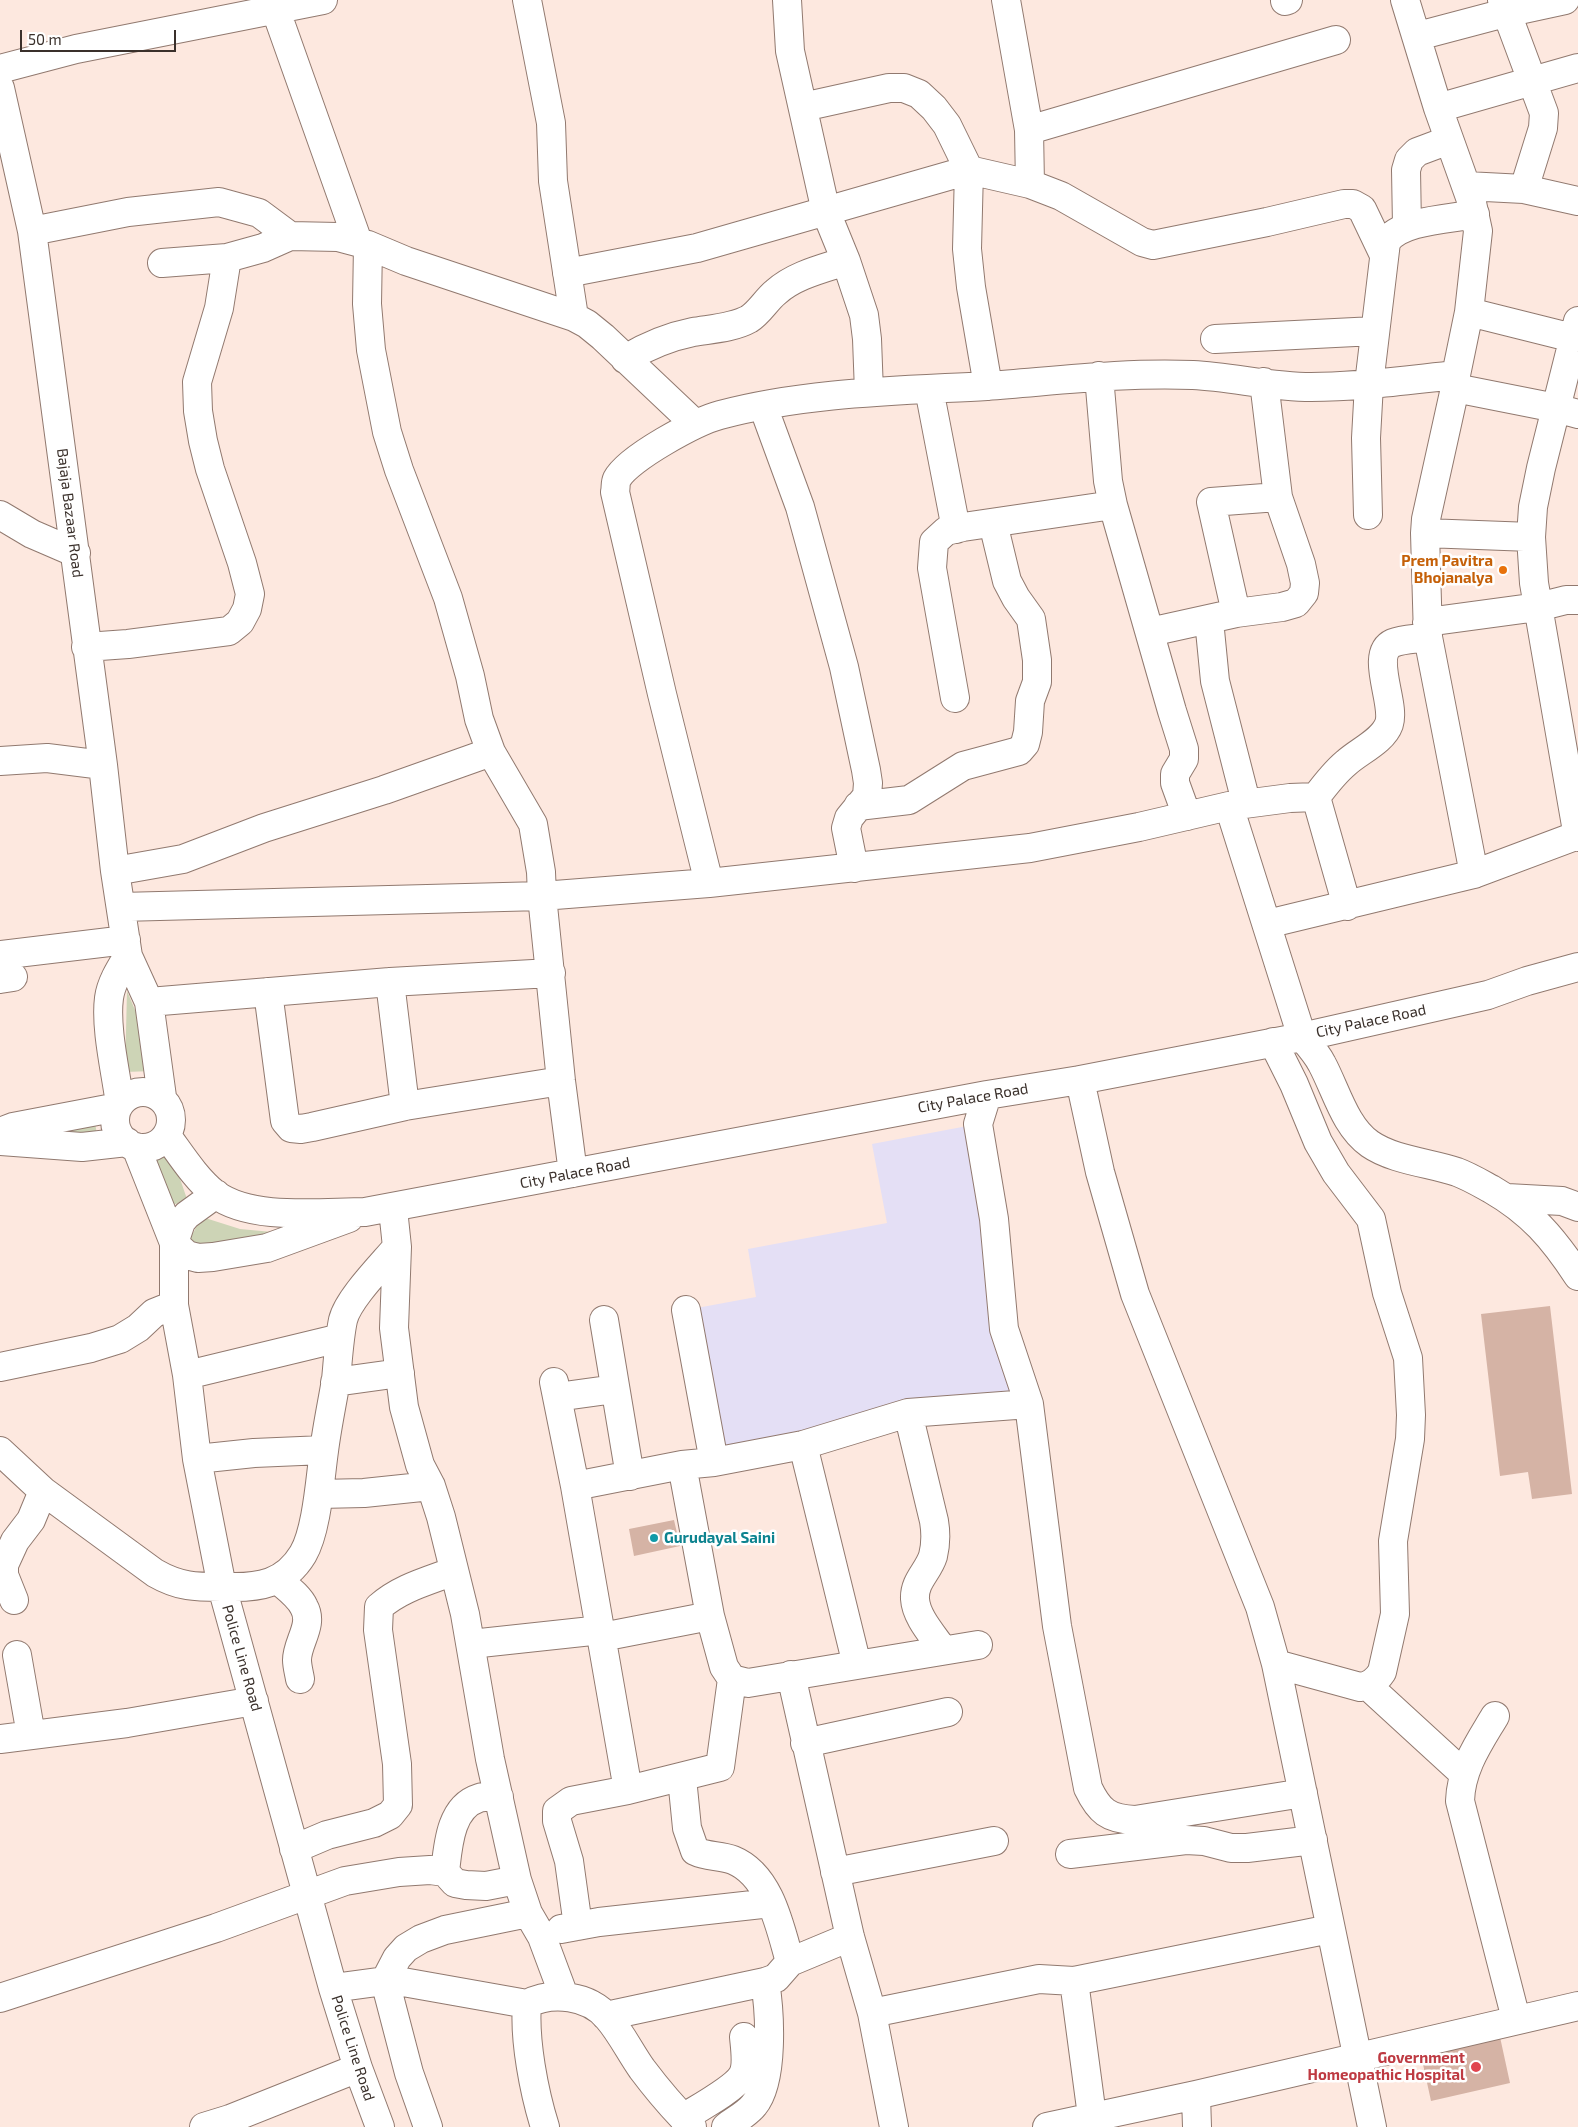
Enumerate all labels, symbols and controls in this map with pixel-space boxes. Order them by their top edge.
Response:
scale bar [22,20,179,52]
text: 50 m [28,30,62,48]
street label: Bajaja Bazaar Road [53,447,87,579]
place label: Prem Pavitra Bhojanalya [1401,552,1493,587]
marker: Prem Pavitra Bhojanalya [1497,564,1509,576]
street label: City Palace Road [1314,1001,1428,1041]
street label: City Palace Road [916,1079,1030,1117]
street label: City Palace Road [518,1153,632,1193]
place label: Gurudayal Saini [664,1529,775,1547]
marker: Gurudayal Saini [648,1532,660,1544]
street label: Police Line Road [218,1603,266,1713]
street label: Police Line Road [327,1993,379,2103]
place label: Government Homeopathic Hospital [1308,2049,1465,2084]
marker: Government Homeopathic Hospital [1469,2060,1483,2074]

